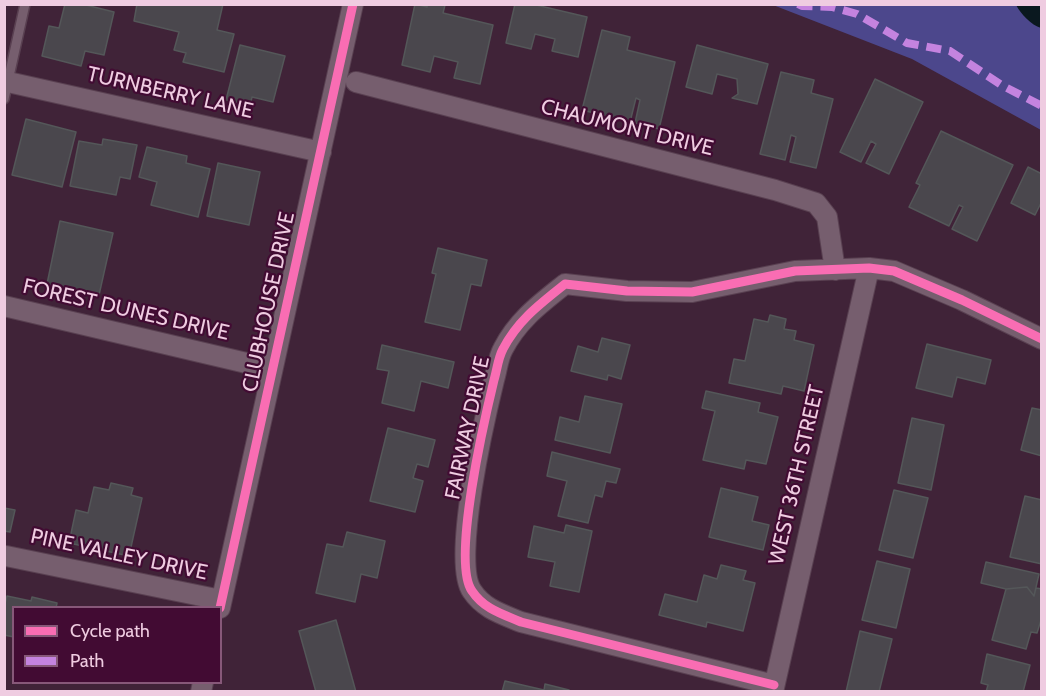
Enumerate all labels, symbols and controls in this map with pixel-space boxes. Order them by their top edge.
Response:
street label: TURNBERRY LANE [85,62,255,124]
street label: CHAUMONT DRIVE [538,94,716,162]
street label: CLUBHOUSE DRIVE [238,210,300,394]
street label: FOREST DUNES DRIVE [20,274,232,346]
street label: FAIRWAY DRIVE [441,354,495,502]
street label: WEST 36TH STREET [764,383,830,567]
street label: PINE VALLEY DRIVE [28,524,210,586]
legend [12,606,222,684]
text: Cycle path [70,620,150,642]
text: Path [70,650,104,672]

